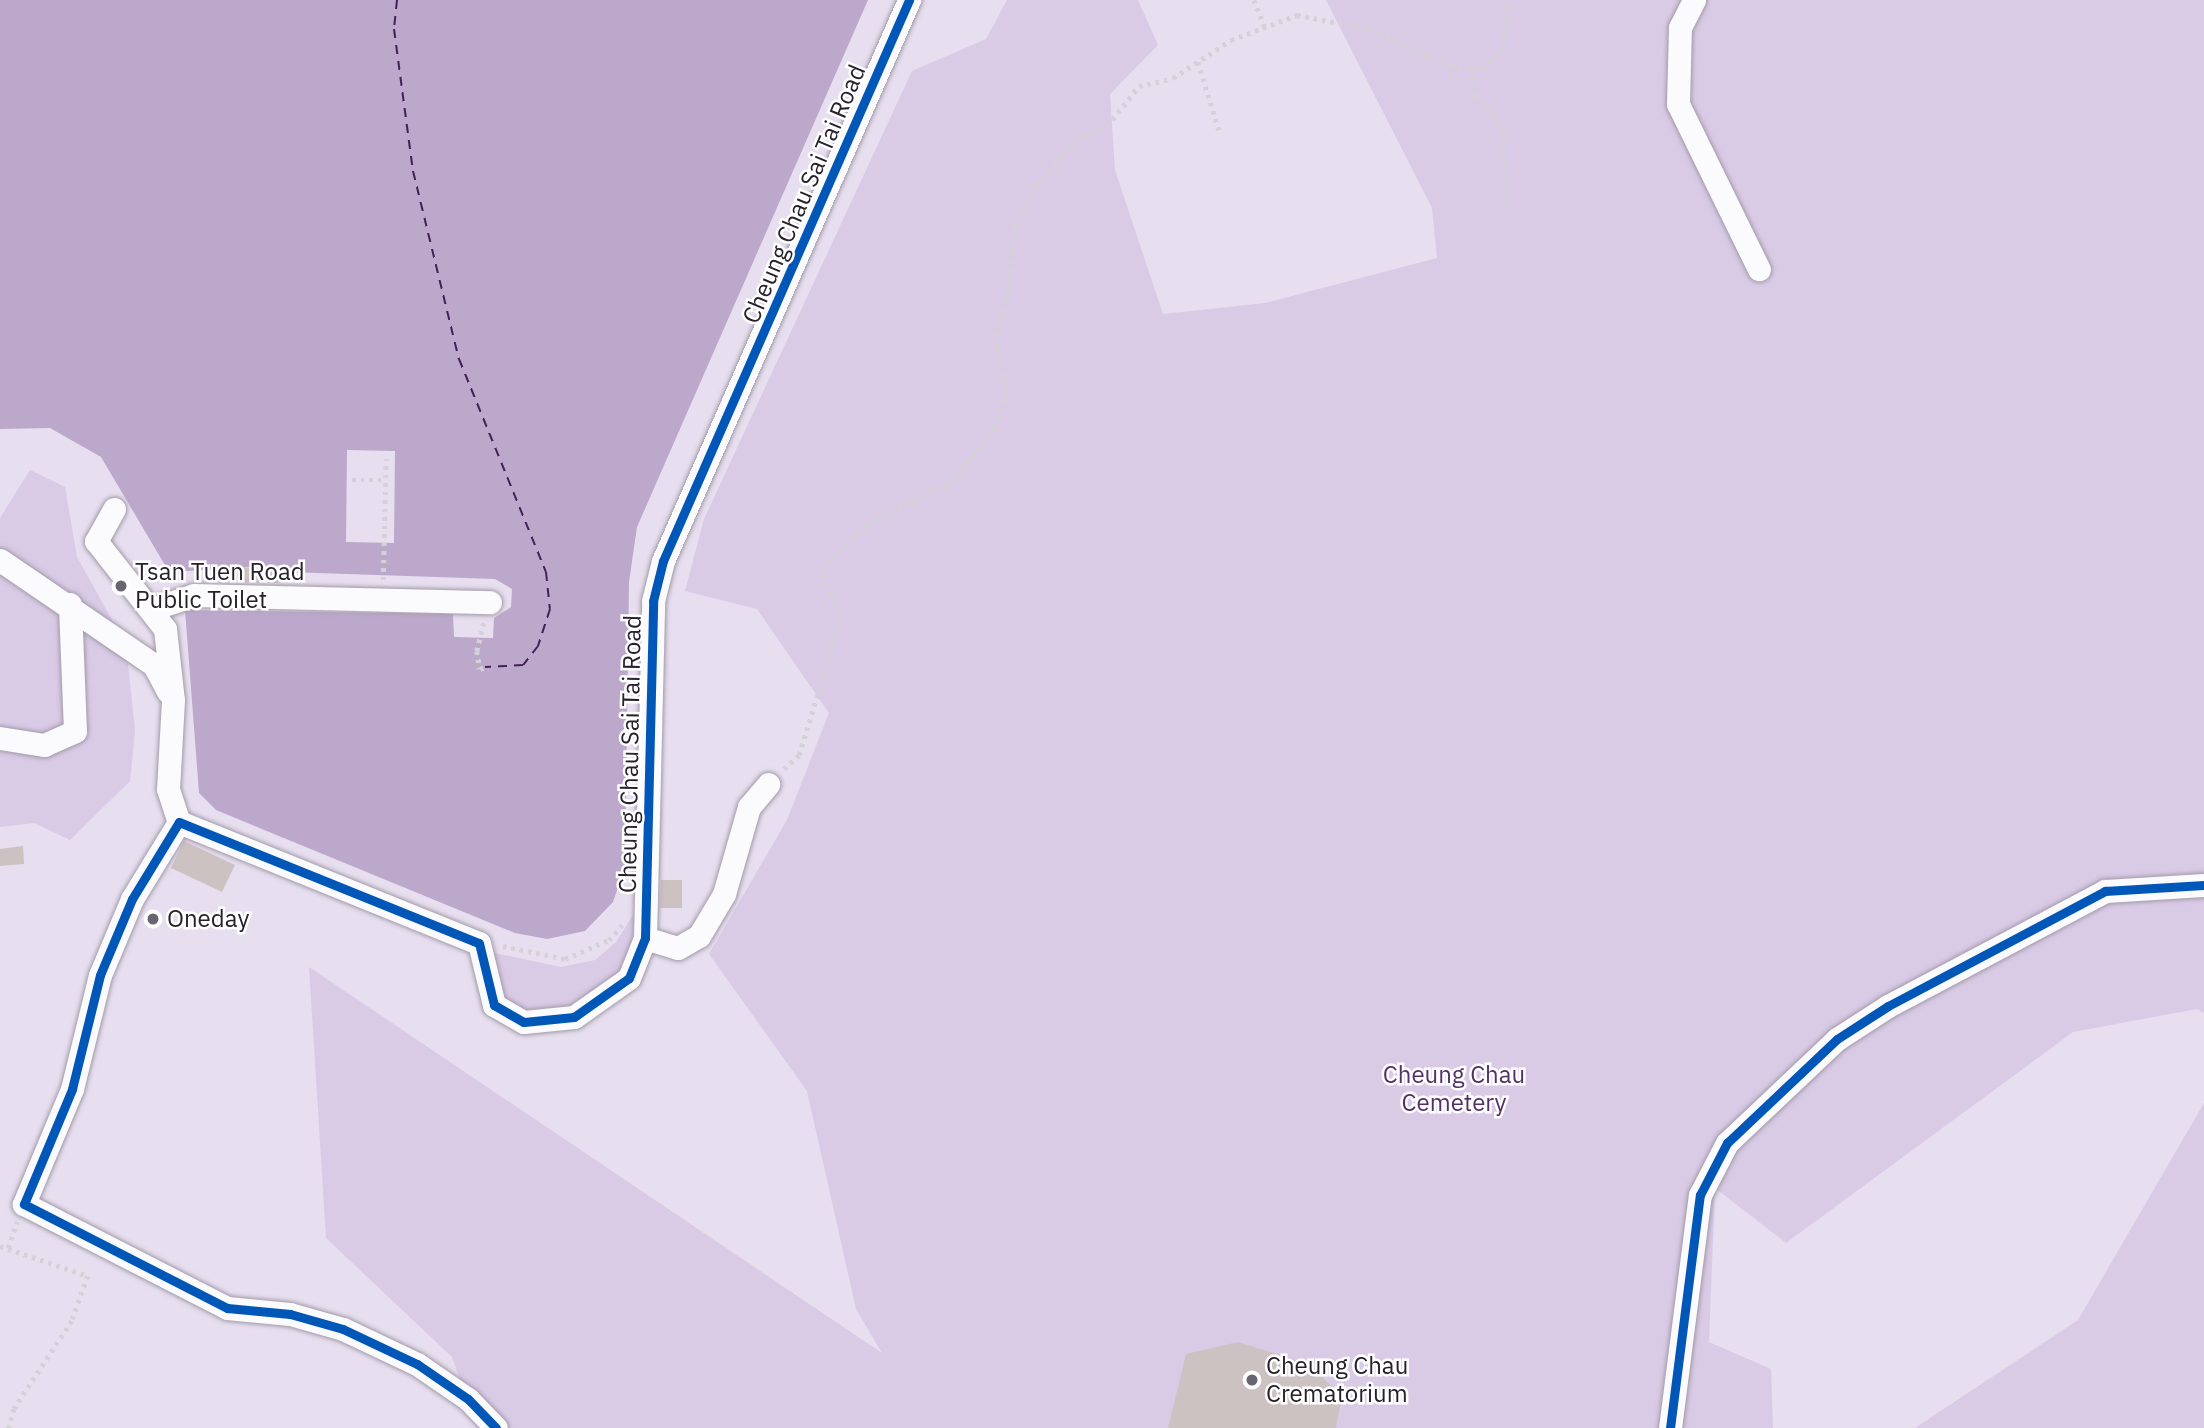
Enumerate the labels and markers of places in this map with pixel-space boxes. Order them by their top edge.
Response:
place label: Tsan Tuen Road Public Toilet [135,558,305,614]
marker: Tsan Tuen Road Public Toilet [113,578,129,594]
place label: Oneday [167,905,249,933]
marker: Oneday [145,911,161,927]
place label: Cheung Chau Crematorium [1266,1352,1408,1408]
marker: Cheung Chau Crematorium [1244,1372,1260,1388]

